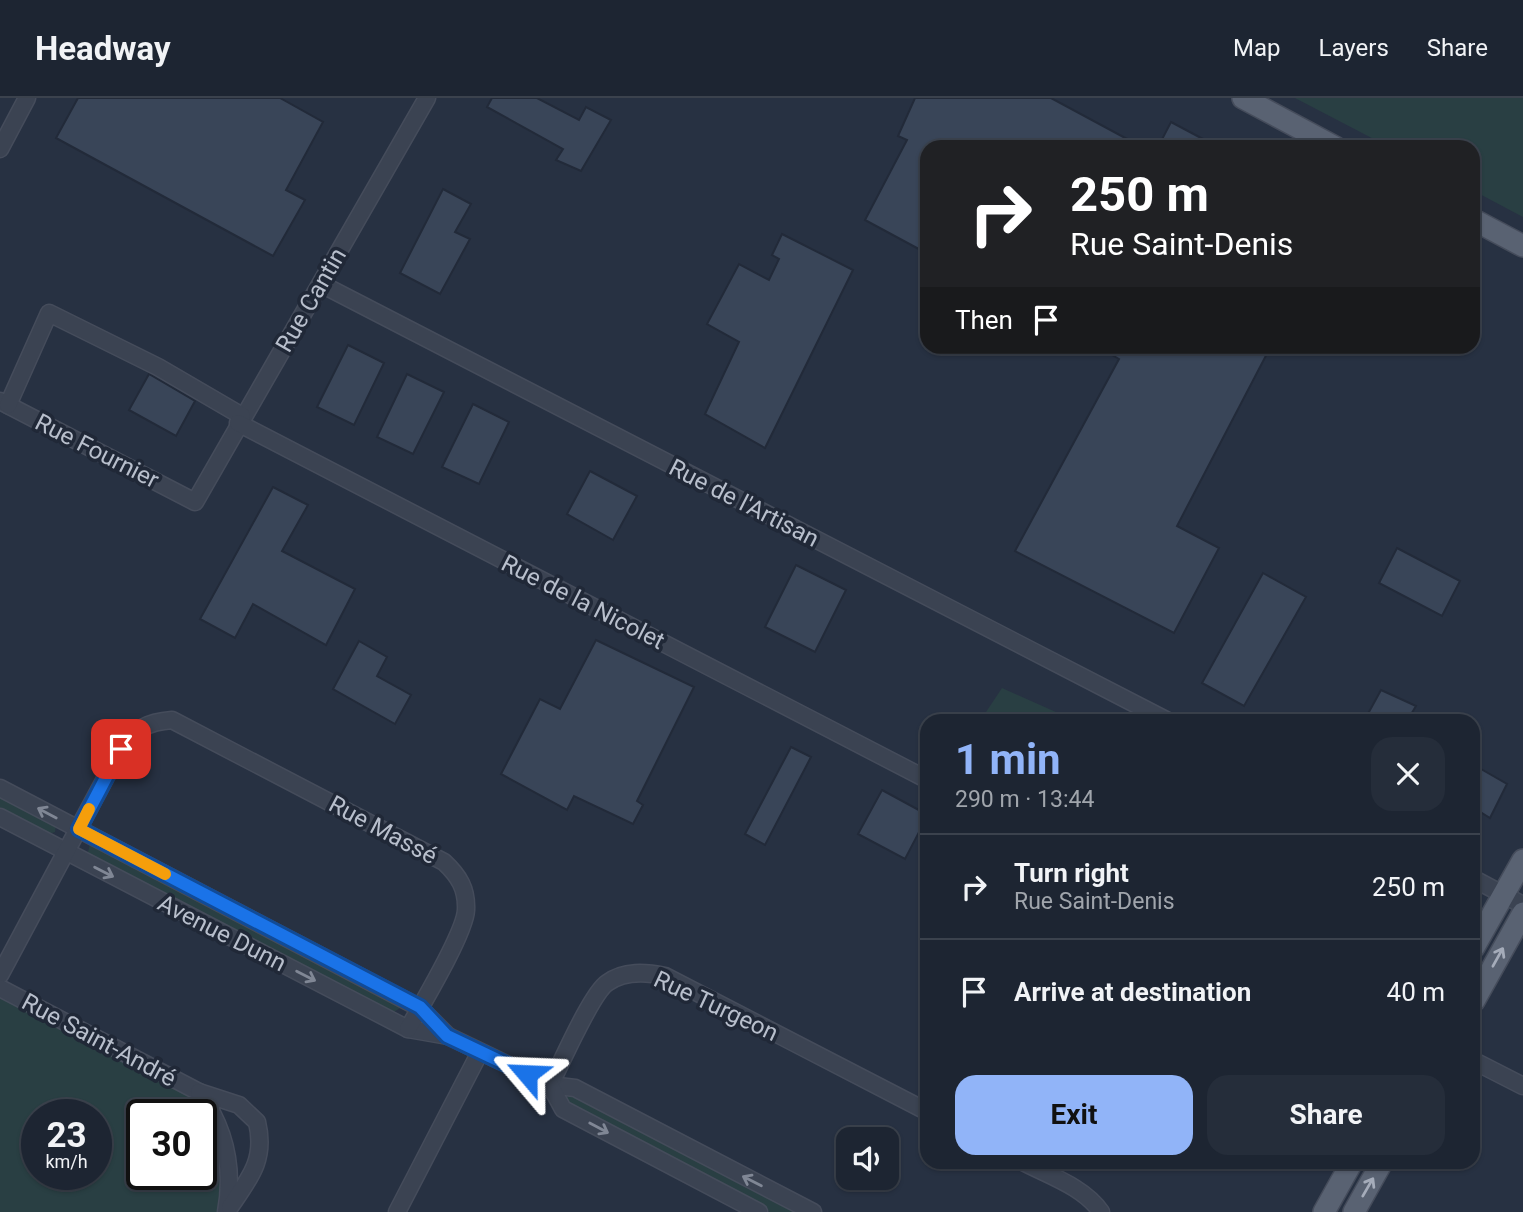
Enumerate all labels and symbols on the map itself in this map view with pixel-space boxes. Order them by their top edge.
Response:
street label: Rue Cantin [270,243,352,357]
street label: Rue Fournier [31,408,163,494]
street label: Rue de l'Artisan [664,453,824,553]
street label: Rue de la Nicolet [497,549,669,655]
pin [91,719,151,779]
street label: Rue Massé [324,790,442,870]
one-way arrow [37,805,58,819]
one-way arrow [93,865,114,879]
street label: Avenue Dunn [153,889,291,977]
one-way arrow [1492,947,1505,968]
street label: Rue Turgeon [649,965,783,1047]
one-way arrow [295,970,316,984]
street label: Rue Saint-André [17,988,181,1092]
position arrow [490,1037,564,1111]
speed limit sign: 30 [126,1099,217,1190]
one-way arrow [589,1121,609,1135]
one-way arrow [743,1173,763,1187]
one-way arrow [1362,1177,1375,1198]

